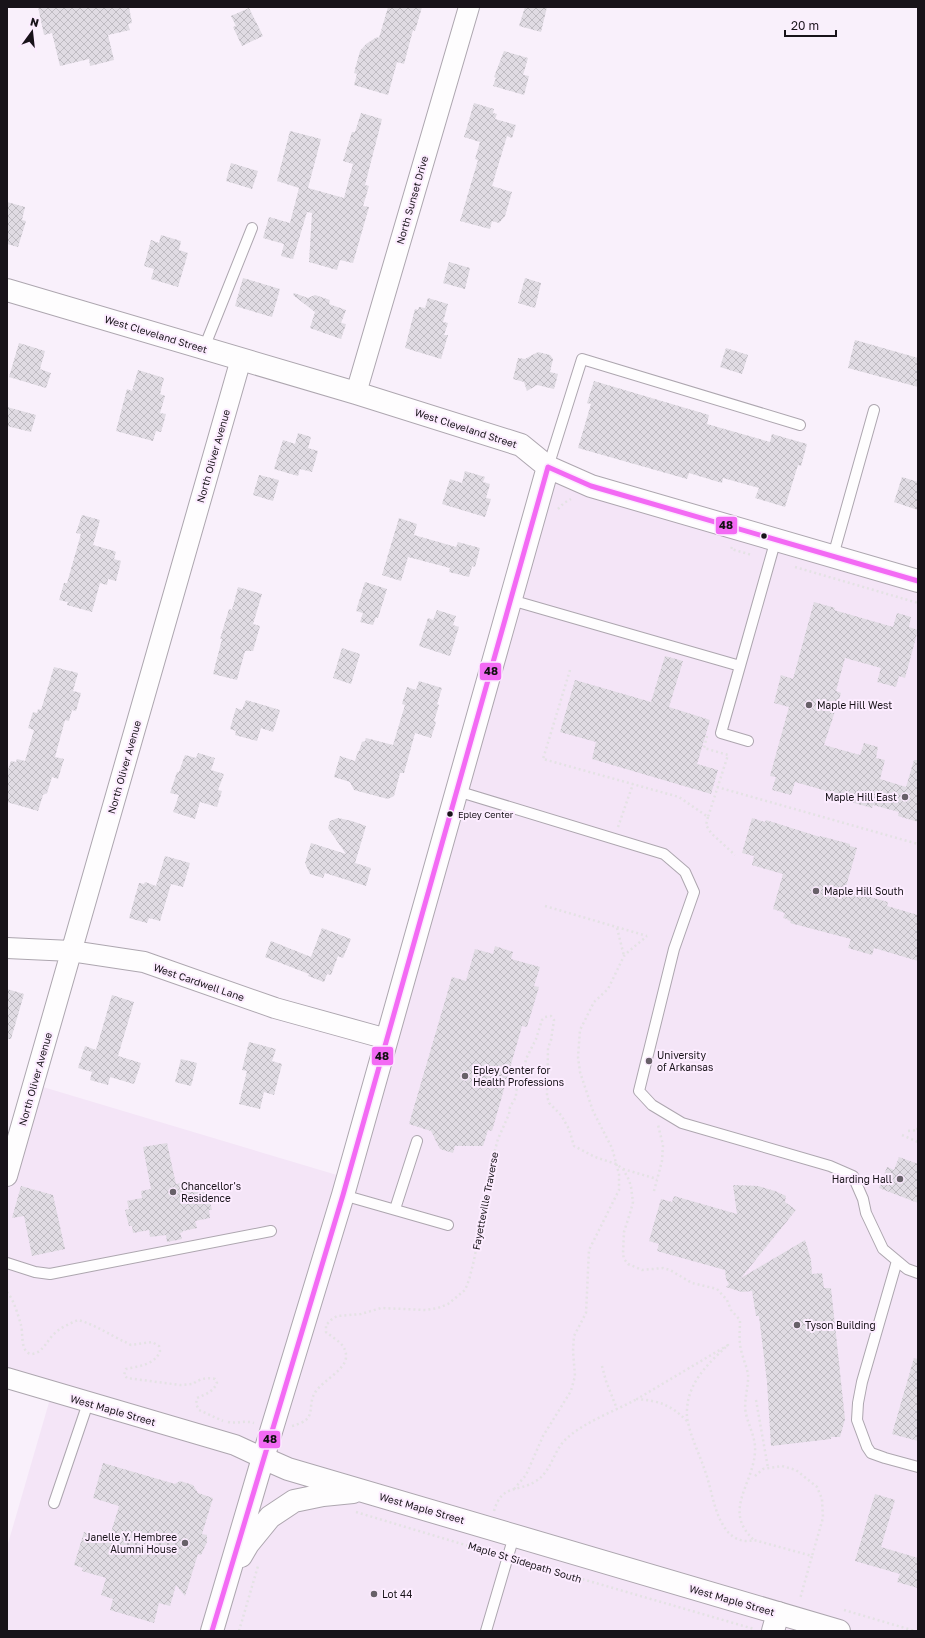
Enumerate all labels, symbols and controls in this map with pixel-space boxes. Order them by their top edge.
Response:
north arrow [12,12,52,52]
scale bar [785,12,836,38]
text: N [29,14,40,29]
text: 20 m [791,18,819,33]
street label: North Sunset Drive [394,154,430,246]
street label: West Cleveland Street [103,313,209,355]
street label: West Cleveland Street [413,406,519,450]
street label: North Oliver Avenue [194,408,232,504]
line badge: 48 [715,516,738,535]
text: 48 [719,518,733,531]
unlabelled marker [759,531,769,541]
line badge: 48 [479,662,502,681]
text: 48 [484,664,498,677]
place label: Maple Hill West [817,699,892,711]
marker: Maple Hill West [804,700,814,710]
street label: North Oliver Avenue [105,719,143,815]
place label: Maple Hill East [825,791,897,803]
marker: Maple Hill East [900,792,910,802]
marker: Epley Center [445,809,455,819]
place label: Epley Center [458,809,514,820]
place label: Maple Hill South [824,885,904,897]
marker: Maple Hill South [811,886,821,896]
street label: West Cardwell Lane [152,961,246,1003]
street label: North Oliver Avenue [16,1031,54,1127]
line badge: 48 [371,1046,394,1066]
text: 48 [375,1049,389,1062]
place label: University of Arkansas [657,1049,713,1073]
marker: University of Arkansas [644,1056,654,1066]
place label: Epley Center for Health Professions [473,1064,564,1088]
marker: Epley Center for Health Professions [460,1071,470,1081]
street label: Fayetteville Traverse [470,1151,500,1251]
place label: Harding Hall [832,1173,892,1185]
marker: Harding Hall [895,1174,905,1184]
place label: Chancellor's Residence [181,1180,241,1204]
marker: Chancellor's Residence [168,1187,178,1197]
place label: Tyson Building [805,1319,876,1331]
marker: Tyson Building [792,1320,802,1330]
street label: West Maple Street [69,1392,157,1428]
line badge: 48 [258,1430,281,1449]
text: 48 [263,1432,277,1445]
street label: West Maple Street [378,1490,466,1526]
place label: Janelle Y. Hembree Alumni House [85,1531,177,1555]
marker: Janelle Y. Hembree Alumni House [180,1538,190,1548]
street label: Maple St Sidepath South [467,1539,583,1585]
street label: West Maple Street [688,1582,776,1618]
place label: Lot 44 [382,1588,412,1600]
marker: Lot 44 [369,1589,379,1599]

